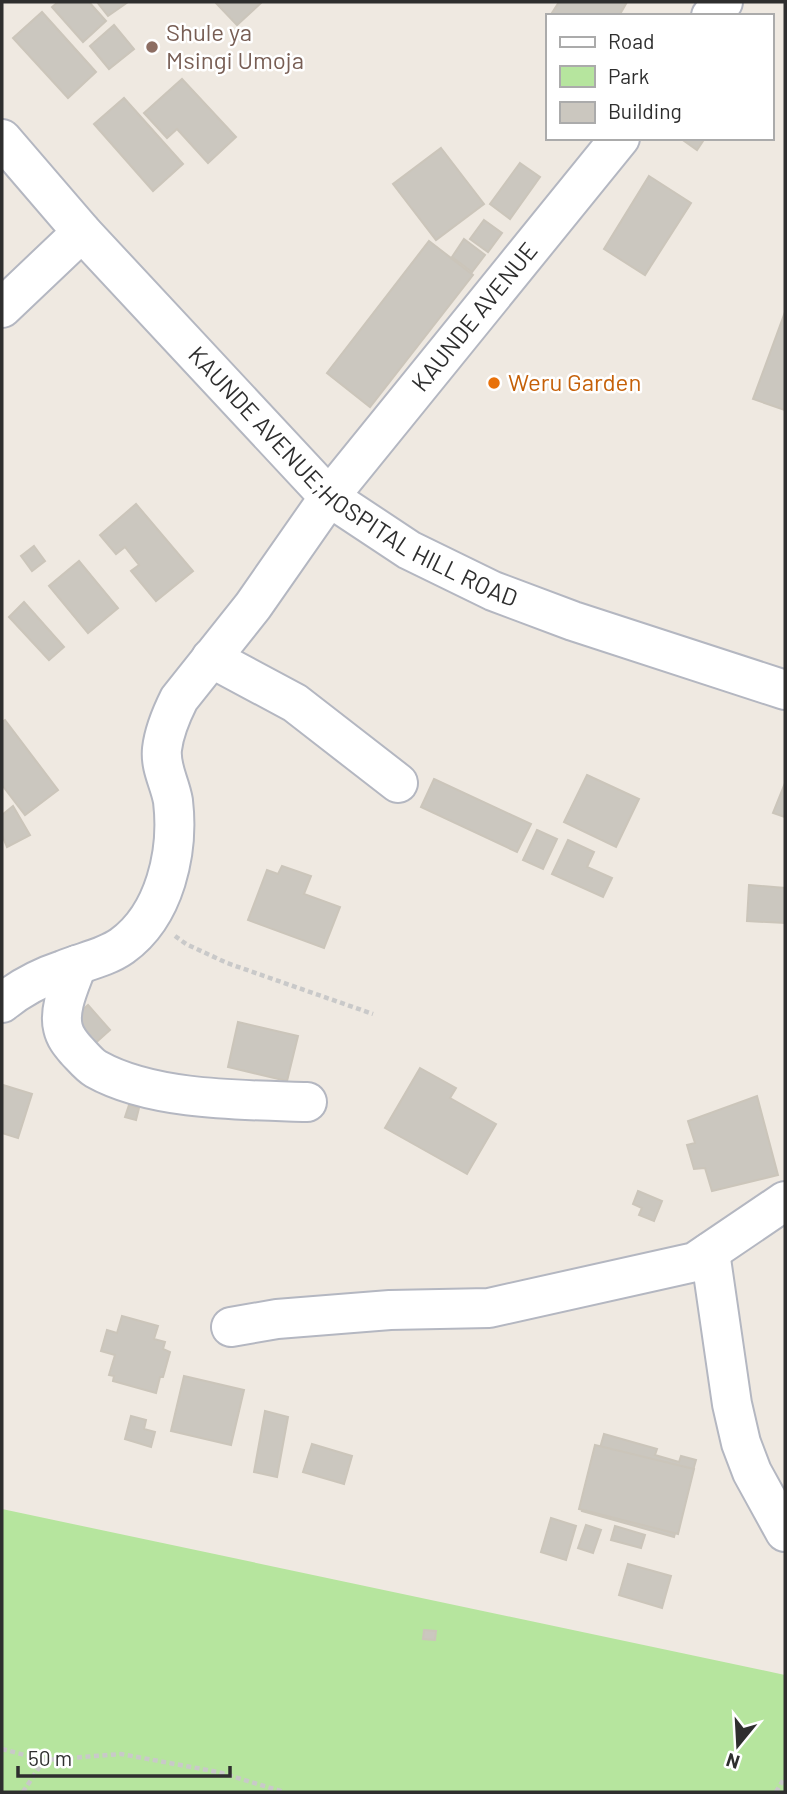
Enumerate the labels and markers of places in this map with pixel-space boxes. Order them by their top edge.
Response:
place label: Shule ya Msingi Umoja [166,17,304,74]
marker: Shule ya Msingi Umoja [144,39,160,55]
place label: Weru Garden [508,367,641,396]
marker: Weru Garden [486,375,502,391]

